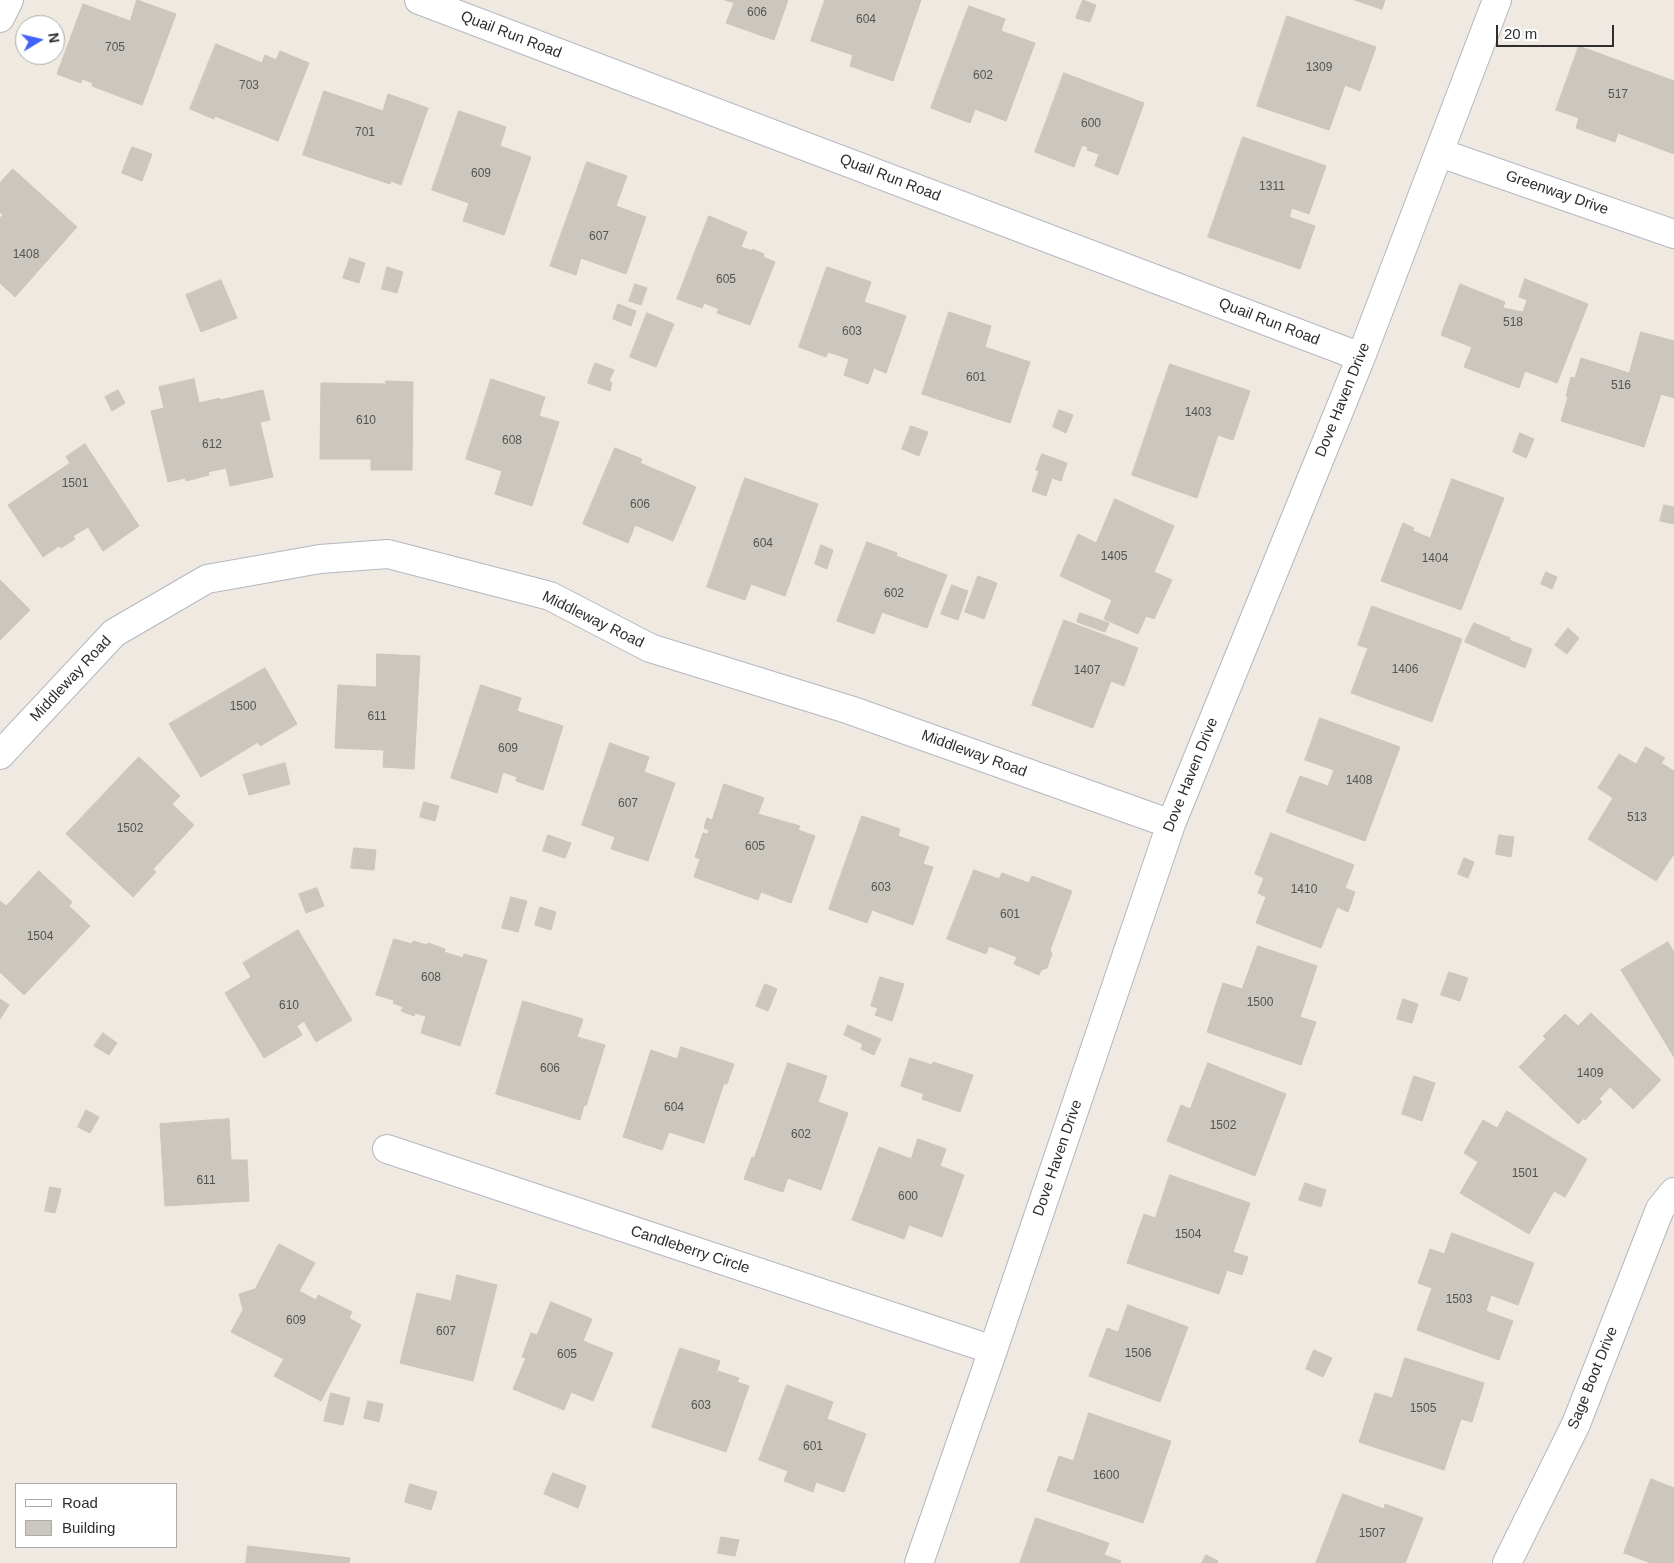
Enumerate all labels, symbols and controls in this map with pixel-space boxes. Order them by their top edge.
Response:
house number: 606 [747,6,767,20]
street label: Quail Run Road [458,7,564,63]
house number: 604 [856,13,876,27]
north arrow [15,15,65,65]
scale bar [1499,15,1616,47]
text: 20 m [1504,25,1537,42]
text: N [45,32,63,44]
house number: 705 [105,41,125,55]
house number: 1309 [1306,61,1332,75]
house number: 602 [973,69,993,83]
house number: 703 [239,79,259,93]
house number: 517 [1608,88,1628,102]
house number: 600 [1081,117,1101,131]
house number: 701 [355,126,375,140]
street label: Quail Run Road [837,150,943,206]
house number: 609 [471,167,491,181]
street label: Greenway Drive [1503,167,1611,219]
house number: 1311 [1259,180,1285,194]
house number: 607 [589,230,609,244]
house number: 1408 [13,248,39,262]
house number: 605 [716,273,736,287]
street label: Quail Run Road [1216,294,1322,350]
house number: 518 [1503,316,1523,330]
house number: 603 [842,325,862,339]
street label: Dove Haven Drive [1312,340,1374,460]
house number: 601 [966,371,986,385]
house number: 516 [1611,379,1631,393]
house number: 1403 [1185,406,1211,420]
house number: 610 [356,414,376,428]
house number: 608 [502,434,522,448]
house number: 612 [202,438,222,452]
house number: 1501 [62,477,88,491]
house number: 606 [630,498,650,512]
house number: 604 [753,537,773,551]
house number: 1405 [1101,550,1127,564]
house number: 1404 [1422,552,1448,566]
house number: 602 [884,587,904,601]
street label: Middleway Road [539,588,647,652]
street label: Middleway Road [27,632,115,726]
house number: 1406 [1392,663,1418,677]
house number: 1407 [1074,664,1100,678]
house number: 1500 [230,700,256,714]
house number: 611 [367,710,387,724]
street label: Dove Haven Drive [1160,715,1222,835]
street label: Middleway Road [919,727,1029,781]
house number: 609 [498,742,518,756]
house number: 1408 [1346,774,1372,788]
house number: 607 [618,797,638,811]
house number: 513 [1627,811,1647,825]
house number: 1502 [117,822,143,836]
house number: 605 [745,840,765,854]
house number: 603 [871,881,891,895]
house number: 1410 [1291,883,1317,897]
house number: 601 [1000,908,1020,922]
house number: 1504 [27,930,53,944]
house number: 608 [421,971,441,985]
house number: 1500 [1247,996,1273,1010]
house number: 610 [279,999,299,1013]
house number: 606 [540,1062,560,1076]
house number: 1409 [1577,1067,1603,1081]
street label: Dove Haven Drive [1030,1098,1086,1218]
house number: 604 [664,1101,684,1115]
house number: 1502 [1210,1119,1236,1133]
house number: 602 [791,1128,811,1142]
house number: 1501 [1512,1167,1538,1181]
house number: 611 [196,1174,216,1188]
house number: 600 [898,1190,918,1204]
street label: Candleberry Circle [628,1222,752,1278]
house number: 1504 [1175,1228,1201,1242]
house number: 1503 [1446,1293,1472,1307]
house number: 609 [286,1314,306,1328]
street label: Sage Boot Drive [1564,1324,1622,1432]
house number: 607 [436,1325,456,1339]
house number: 1506 [1125,1347,1151,1361]
house number: 605 [557,1348,577,1362]
house number: 603 [691,1399,711,1413]
house number: 1505 [1410,1402,1436,1416]
house number: 601 [803,1440,823,1454]
house number: 1600 [1093,1469,1119,1483]
legend [15,1483,178,1548]
text: Road [62,1494,98,1511]
text: Building [62,1519,115,1536]
house number: 1507 [1359,1527,1385,1541]

